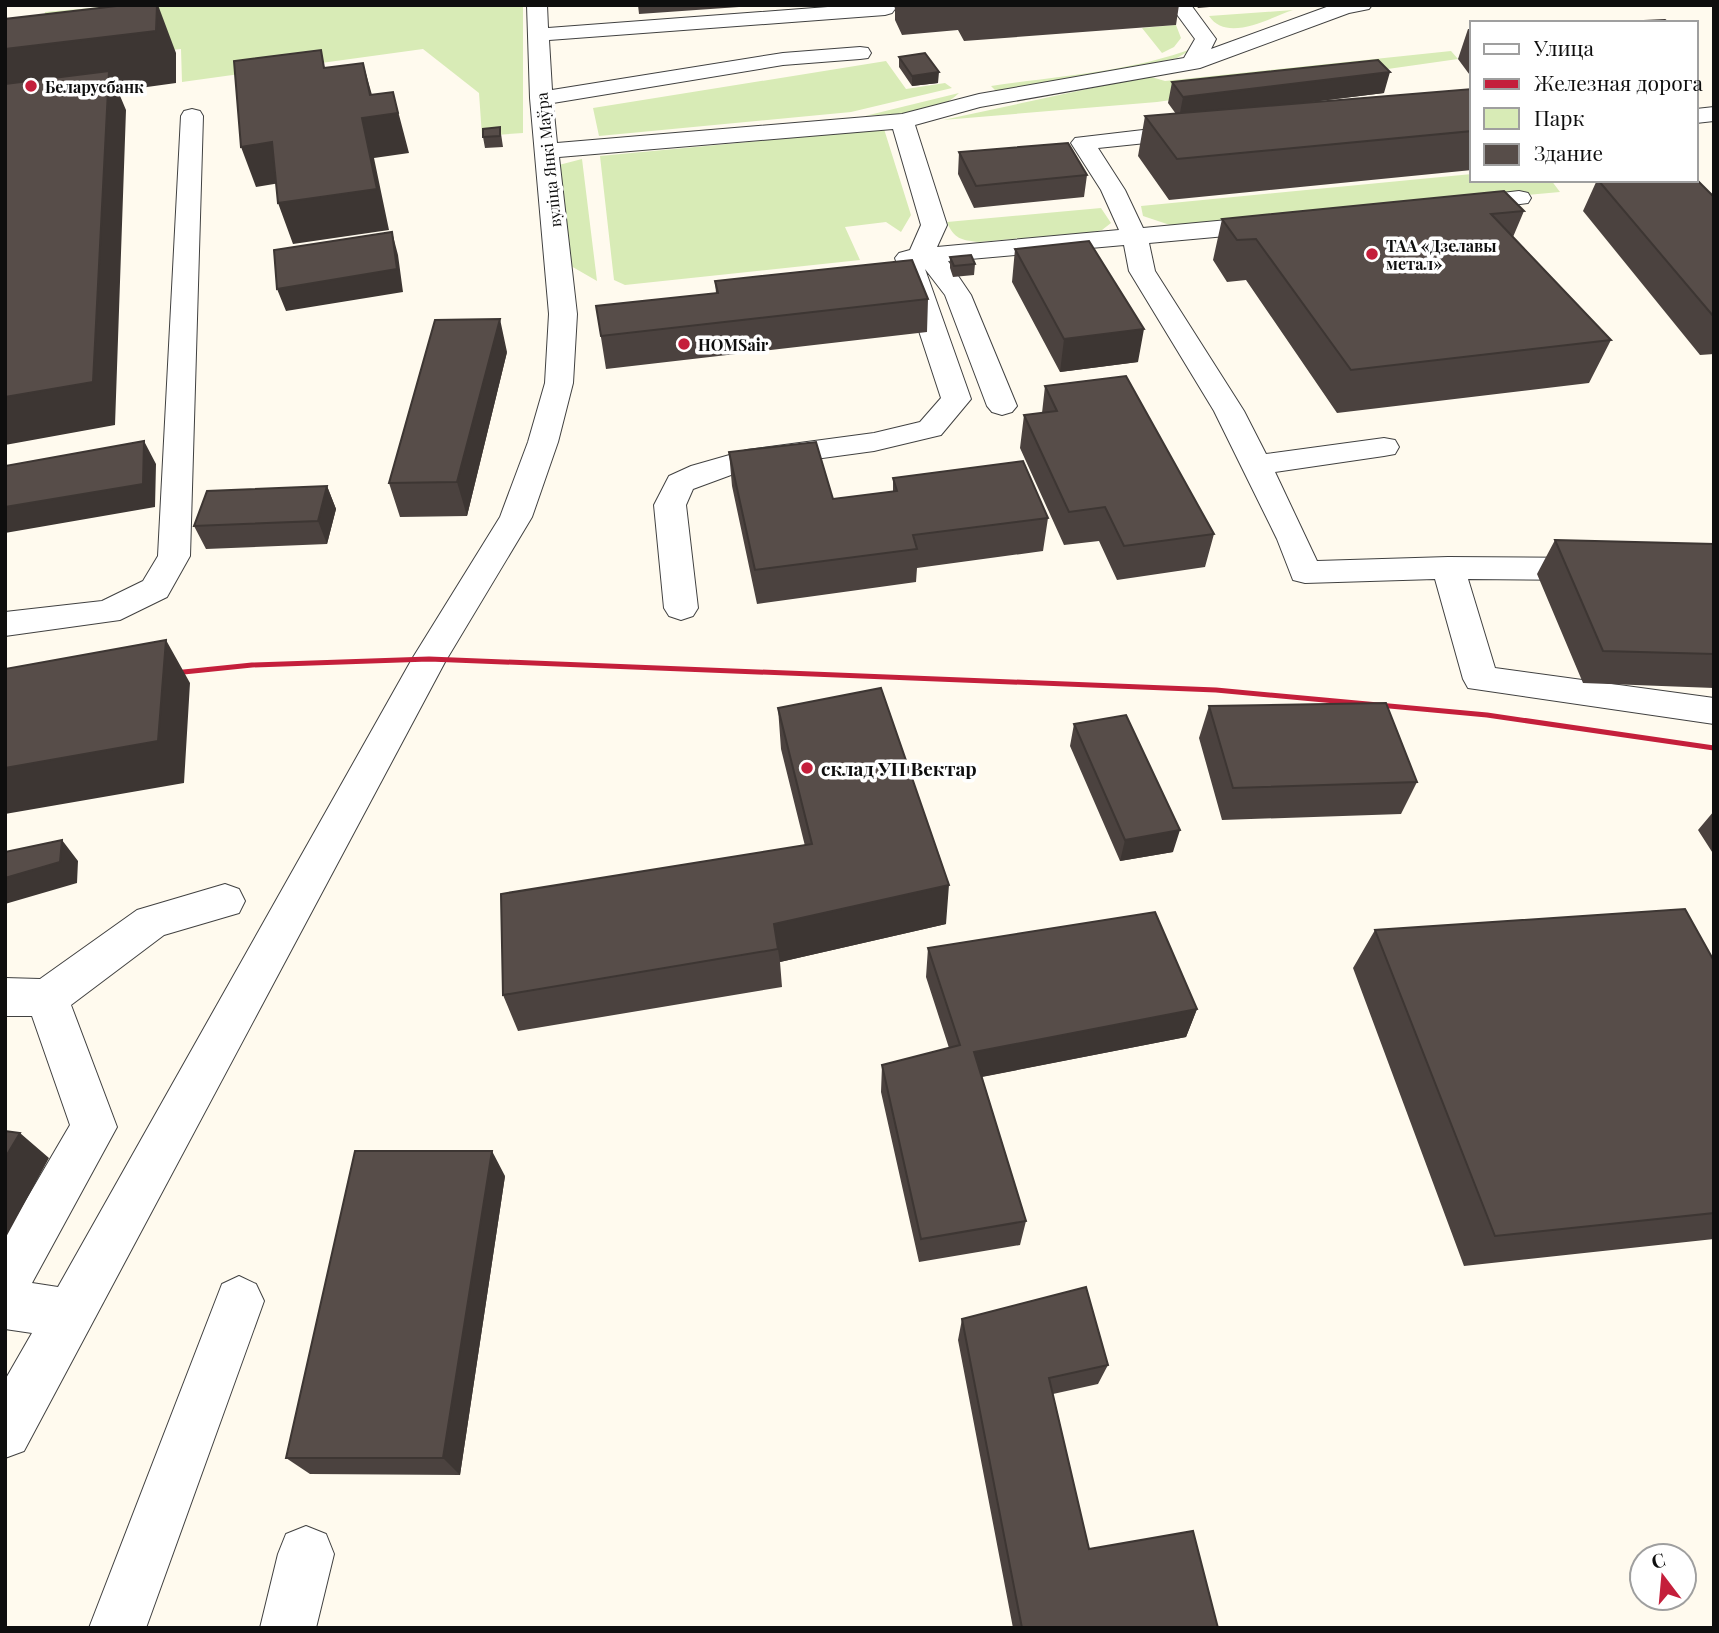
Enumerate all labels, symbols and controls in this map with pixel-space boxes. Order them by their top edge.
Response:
legend [1470,21,1698,182]
text: Улица [1533,33,1595,61]
text: Железная дорога [1534,68,1703,96]
place label: Беларусбанк [45,76,144,97]
marker: Беларусбанк [23,78,39,94]
street label: вуліца Янкі Маўра [530,91,566,228]
text: Парк [1534,103,1584,131]
text: Здание [1534,138,1603,166]
place label: ТАА «Дзелавы метал» [1386,235,1497,274]
marker: ТАА «Дзелавы метал» [1364,246,1380,262]
place label: HOMSair [698,334,769,355]
marker: HOMSair [676,336,692,352]
place label: склад УП Вектар [821,755,977,781]
marker: склад УП Вектар [799,760,815,776]
north arrow [1628,1542,1698,1612]
text: С [1648,1545,1668,1574]

